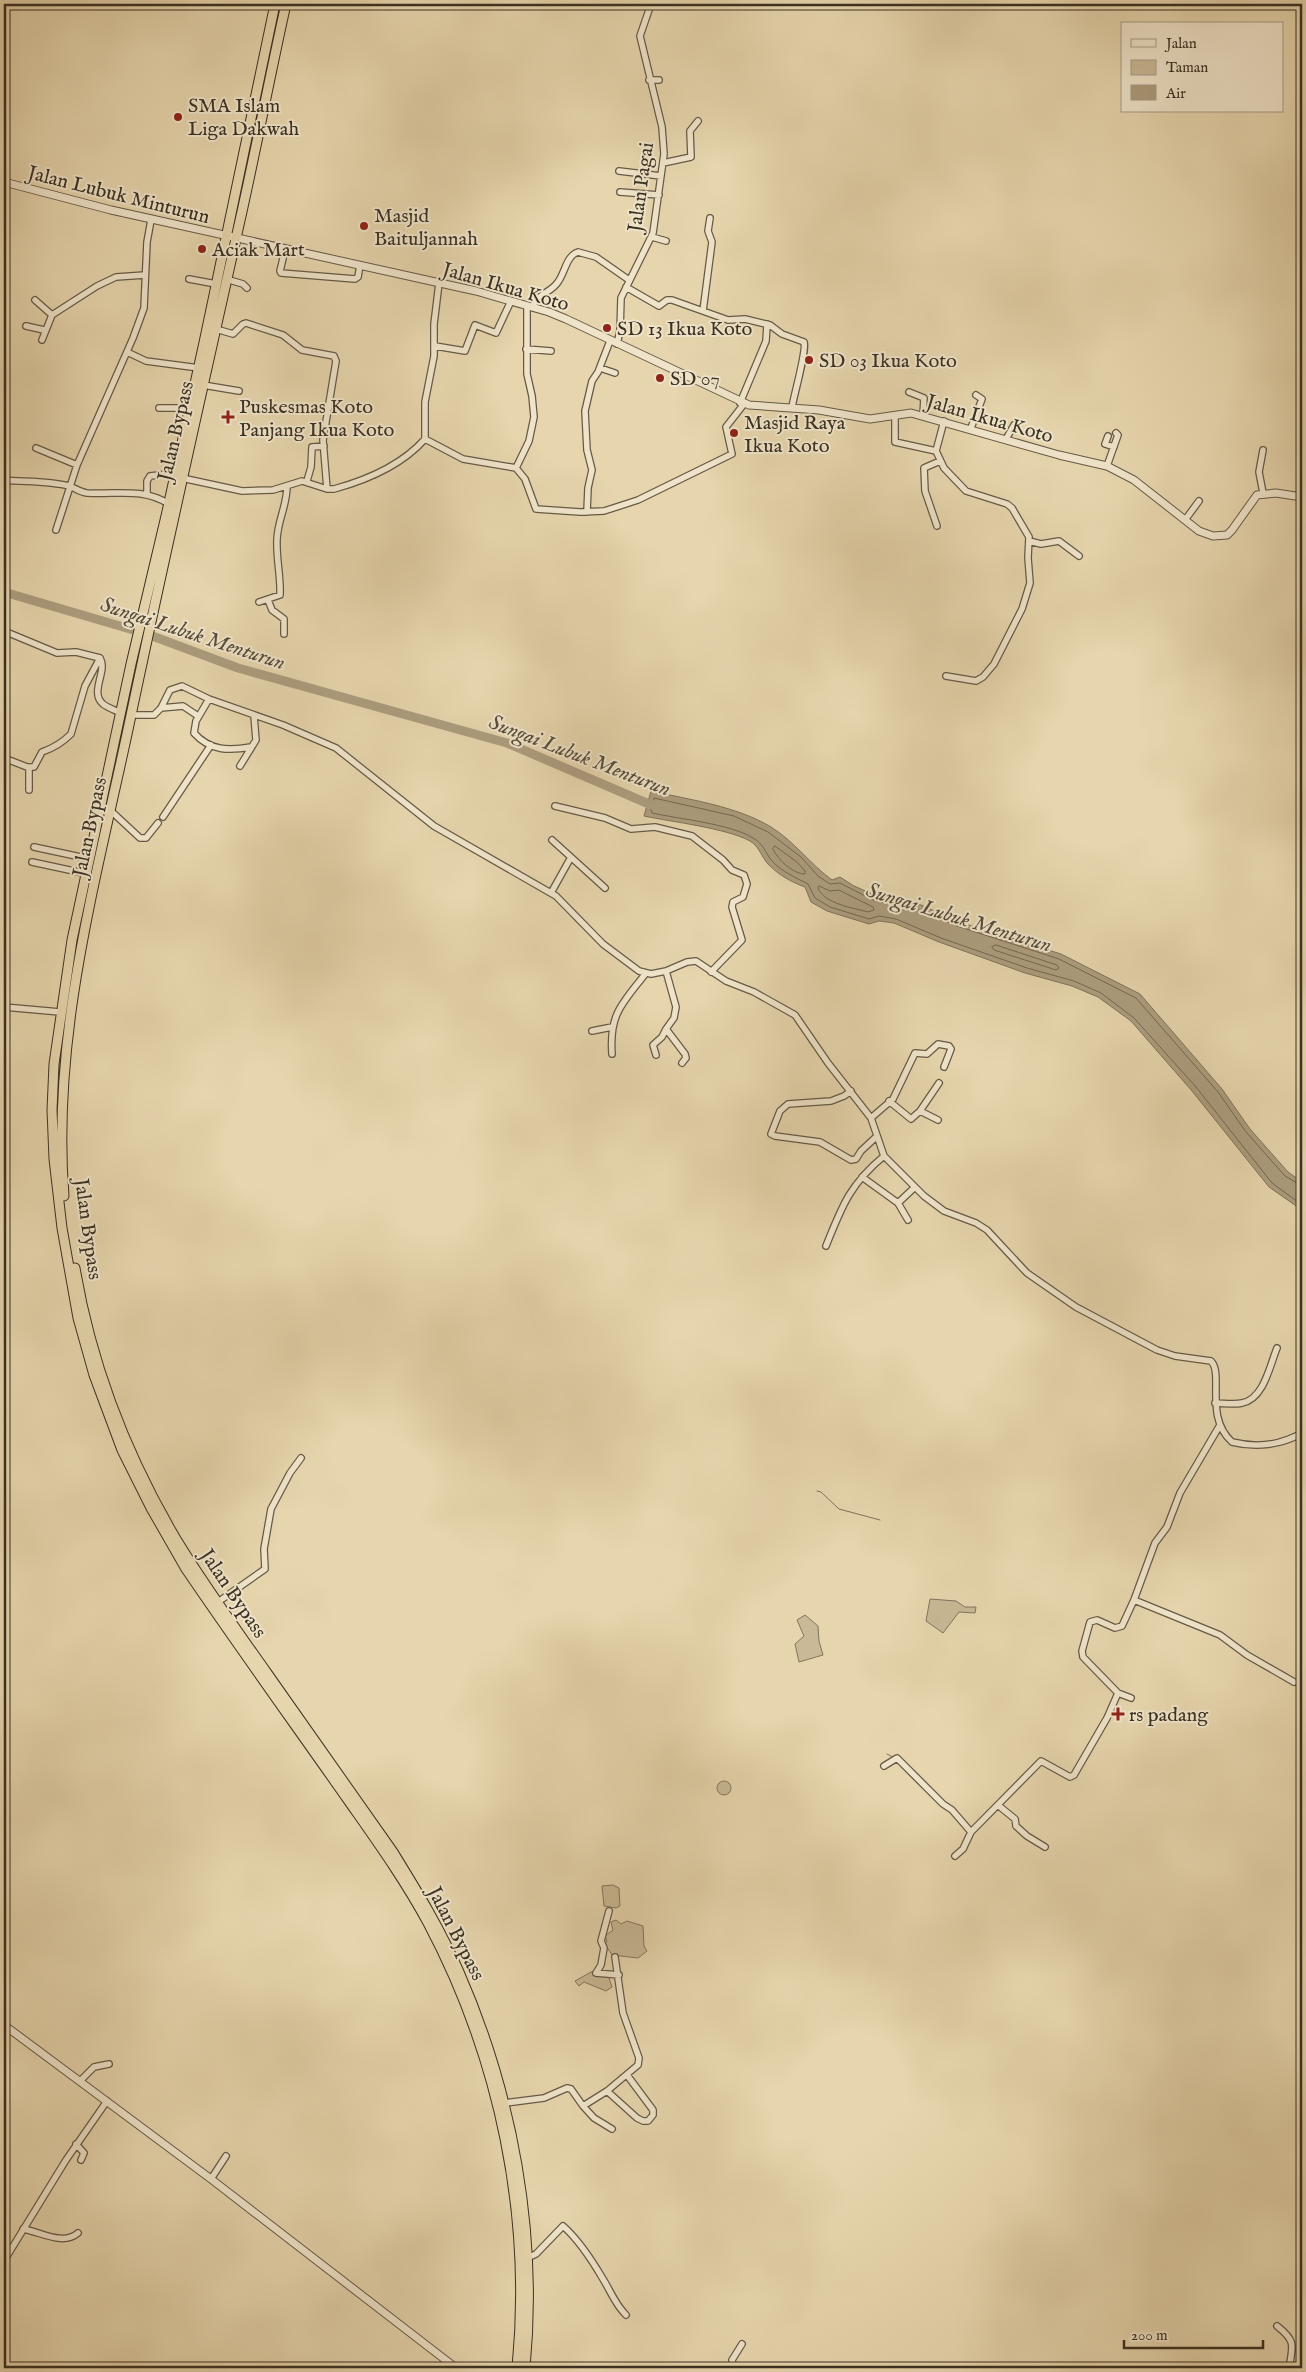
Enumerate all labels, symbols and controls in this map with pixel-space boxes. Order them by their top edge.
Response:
legend [1121,22,1284,112]
text: Jalan [1164,34,1197,53]
text: Taman [1166,58,1208,77]
text: Air [1165,84,1186,103]
place label: SMA Islam Liga Dakwah [188,94,299,142]
marker: SMA Islam Liga Dakwah [172,111,184,123]
street label: Jalan Pagai [623,141,660,236]
street label: Jalan Lubuk Minturun [23,160,212,230]
place label: Masjid Baituljannah [374,204,478,252]
marker: Masjid Baituljannah [358,220,370,232]
place label: Aciak Mart [211,238,305,263]
marker: Aciak Mart [196,243,208,255]
street label: Jalan Ikua Koto [437,257,572,318]
place label: SD 13 Ikua Koto [617,317,753,342]
marker: SD 13 Ikua Koto [601,322,613,334]
place label: SD 03 Ikua Koto [819,349,957,374]
marker: SD 03 Ikua Koto [803,354,815,366]
place label: SD 07 [670,367,720,392]
marker: SD 07 [654,372,666,384]
street label: Jalan Bypass [152,379,200,486]
street label: Jalan Ikua Koto [921,389,1056,450]
place label: Puskesmas Koto Panjang Ikua Koto [239,395,395,443]
marker: Puskesmas Koto Panjang Ikua Koto [221,410,235,424]
place label: Masjid Raya Ikua Koto [744,411,846,459]
marker: Masjid Raya Ikua Koto [728,427,740,439]
water label: Sungai Lubuk Menturun [97,592,288,677]
water label: Sungai Lubuk Menturun [485,709,674,804]
street label: Jalan Bypass [67,775,113,882]
water label: Sungai Lubuk Menturun [862,877,1055,960]
street label: Jalan Bypass [68,1175,107,1281]
street label: Jalan Bypass [193,1543,272,1643]
place label: rs padang [1129,1703,1209,1728]
marker: rs padang [1111,1707,1125,1721]
street label: Jalan Bypass [420,1881,490,1985]
scale bar [1124,2317,1262,2349]
text: 200 m [1131,2326,1168,2345]

